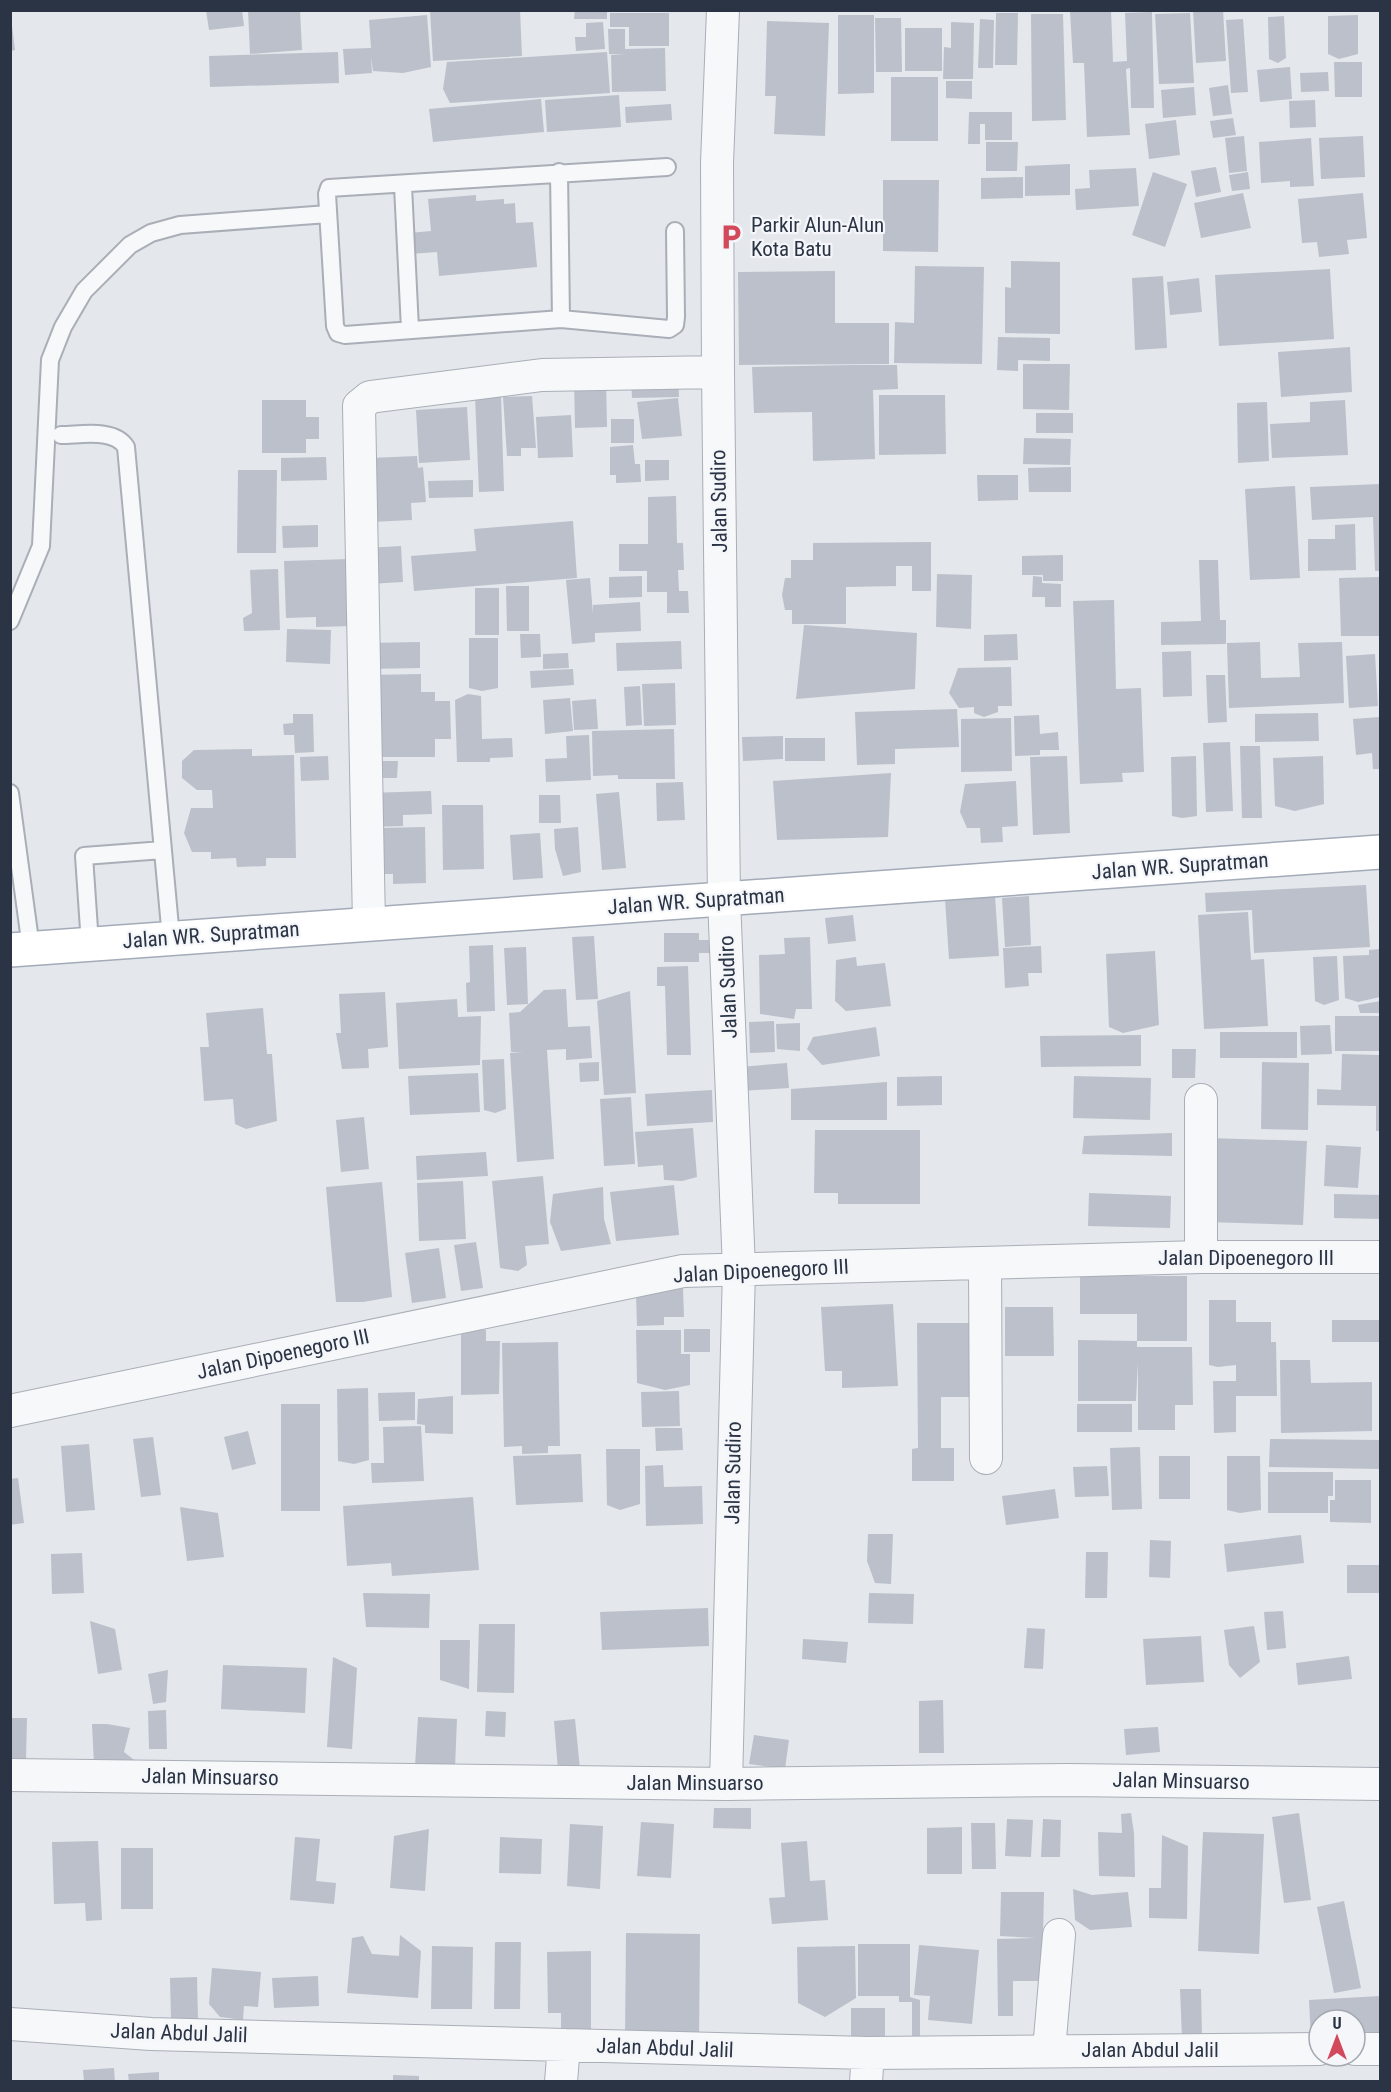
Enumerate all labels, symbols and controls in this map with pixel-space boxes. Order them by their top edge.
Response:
place label: Parkir Alun-Alun Kota Batu [751,213,884,261]
parking icon: Parkir Alun-Alun Kota Batu [716,222,746,252]
street label: Jalan Sudiro [706,449,732,553]
street label: Jalan WR. Supratman [1091,848,1269,884]
street label: Jalan WR. Supratman [607,883,785,919]
street label: Jalan WR. Supratman [122,917,300,953]
street label: Jalan Sudiro [714,935,742,1039]
street label: Jalan Dipoenegoro III [1158,1246,1334,1270]
street label: Jalan Dipoenegoro III [673,1254,849,1288]
street label: Jalan Dipoenegoro III [194,1324,372,1384]
street label: Jalan Sudiro [720,1421,746,1525]
street label: Jalan Minsuarso [141,1764,279,1790]
street label: Jalan Minsuarso [1112,1768,1250,1794]
street label: Jalan Minsuarso [626,1771,764,1795]
north arrow [1307,2008,1367,2068]
text: U [1332,2014,1342,2033]
street label: Jalan Abdul Jalil [110,2019,248,2047]
street label: Jalan Abdul Jalil [596,2034,734,2062]
street label: Jalan Abdul Jalil [1081,2038,1219,2062]

